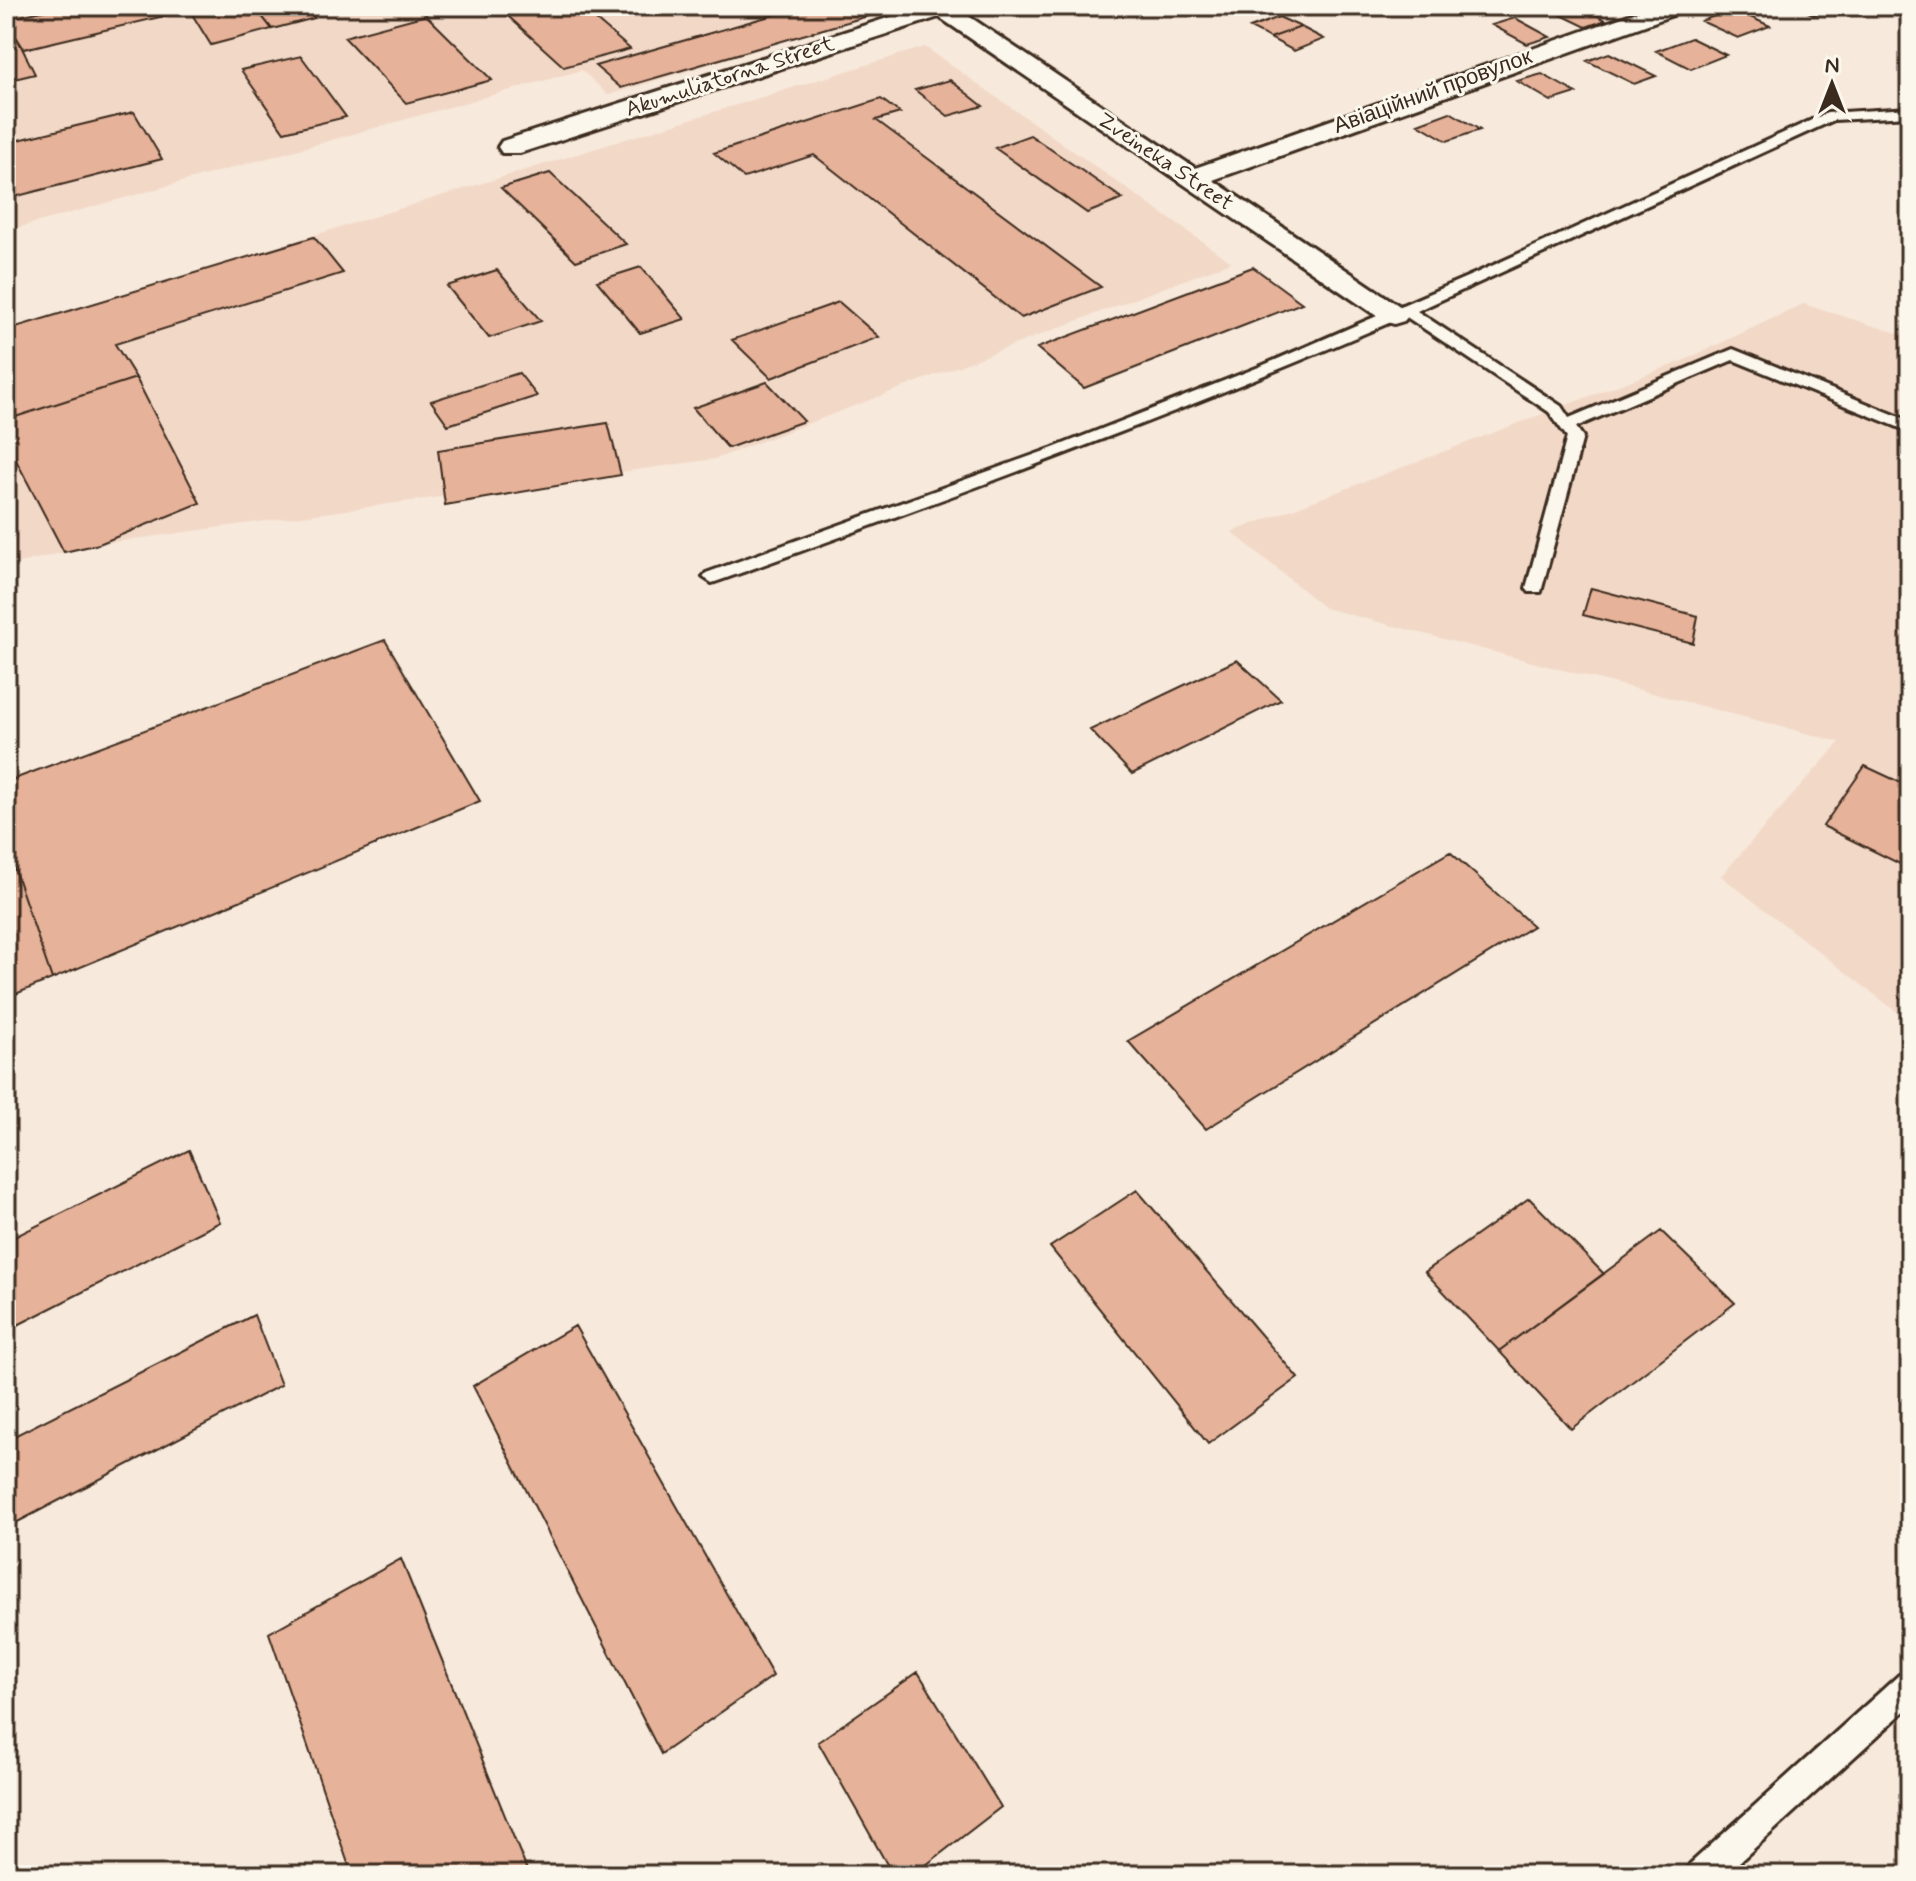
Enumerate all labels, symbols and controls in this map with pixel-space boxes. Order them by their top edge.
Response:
street label: Akumuliatorna Street [622,30,838,124]
street label: Авіаційний провулок [1330,43,1536,141]
north arrow [1792,44,1872,124]
text: N [1825,52,1839,80]
street label: Zveineka Street [1092,106,1238,218]

